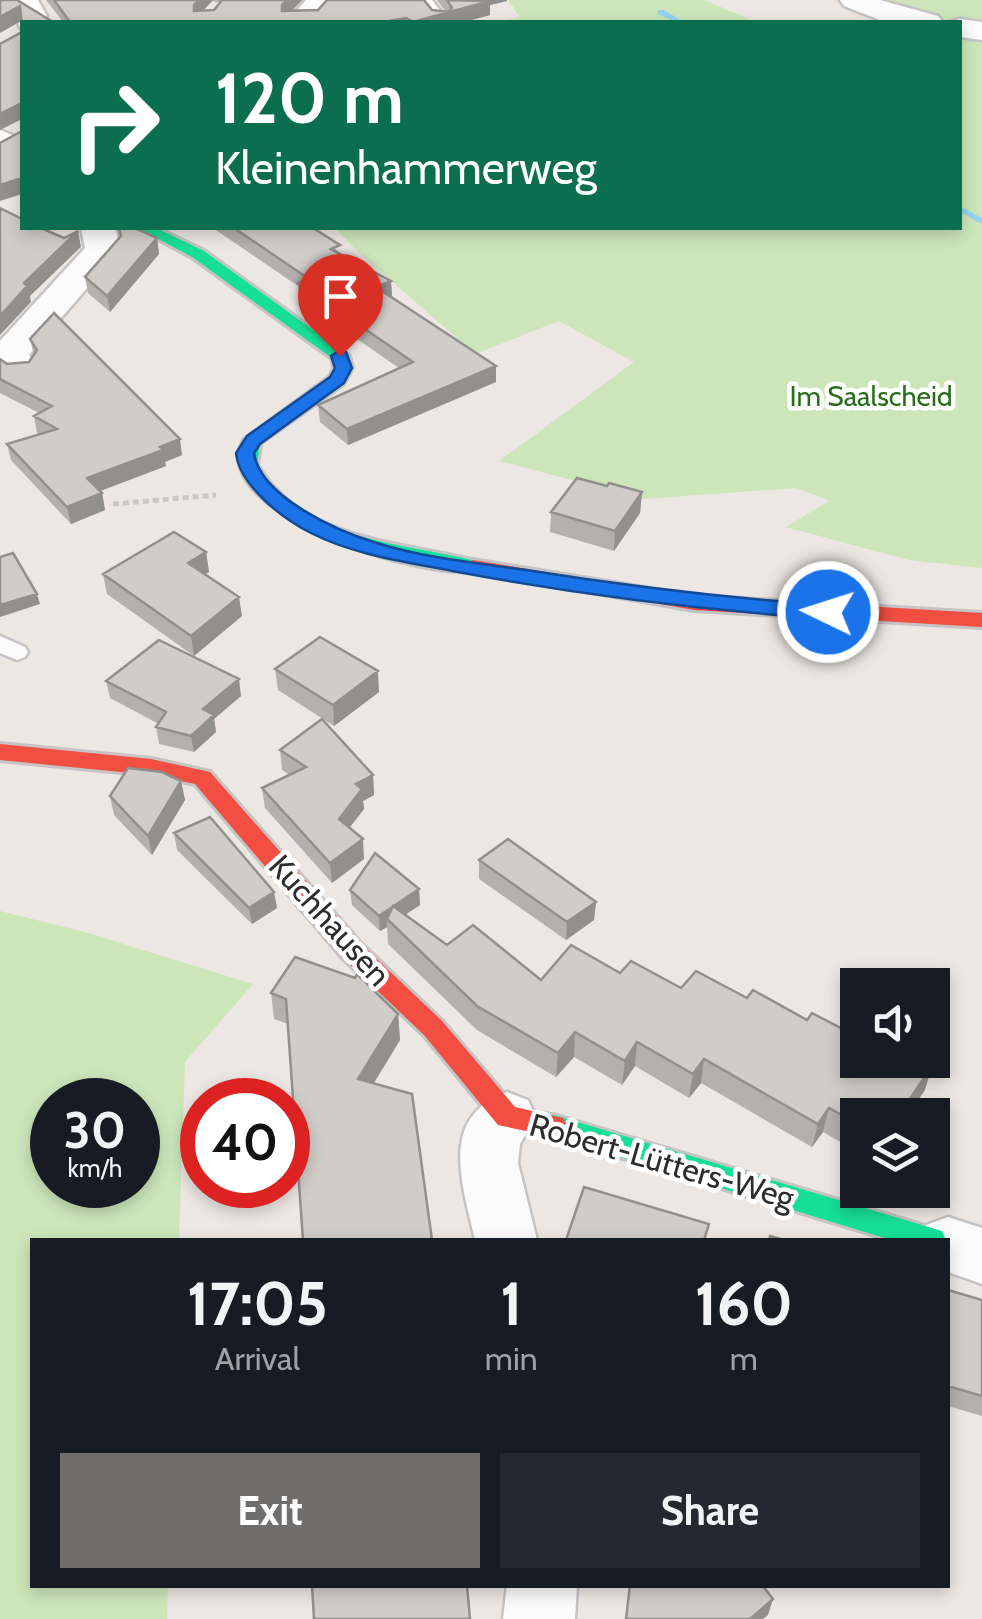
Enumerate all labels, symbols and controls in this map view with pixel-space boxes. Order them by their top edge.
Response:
text: 120 m [215,55,404,141]
icon: right [50,60,180,190]
text: Kleinenhammerweg [215,141,597,195]
pin [298,254,383,357]
icon: arrive [313,269,368,324]
park label: Im Saalscheid [790,379,952,413]
position arrow [776,560,880,664]
street label: Kuchhausen [261,846,399,994]
map controls [840,968,950,1208]
button: sound [840,968,950,1078]
speed limit sign: 40 [180,1078,310,1208]
button: layers [840,1098,950,1208]
text: 30 [64,1100,126,1161]
street label: Robert-Lütters-Weg [525,1105,800,1218]
text: km/h [68,1153,122,1183]
text: 17:05 [187,1267,328,1340]
text: 1 [500,1267,522,1340]
text: 160 [695,1267,793,1340]
text: Arrival [215,1339,300,1378]
text: min [485,1339,538,1378]
text: m [730,1339,758,1378]
button: Exit [60,1453,480,1568]
button: Share [500,1453,920,1568]

